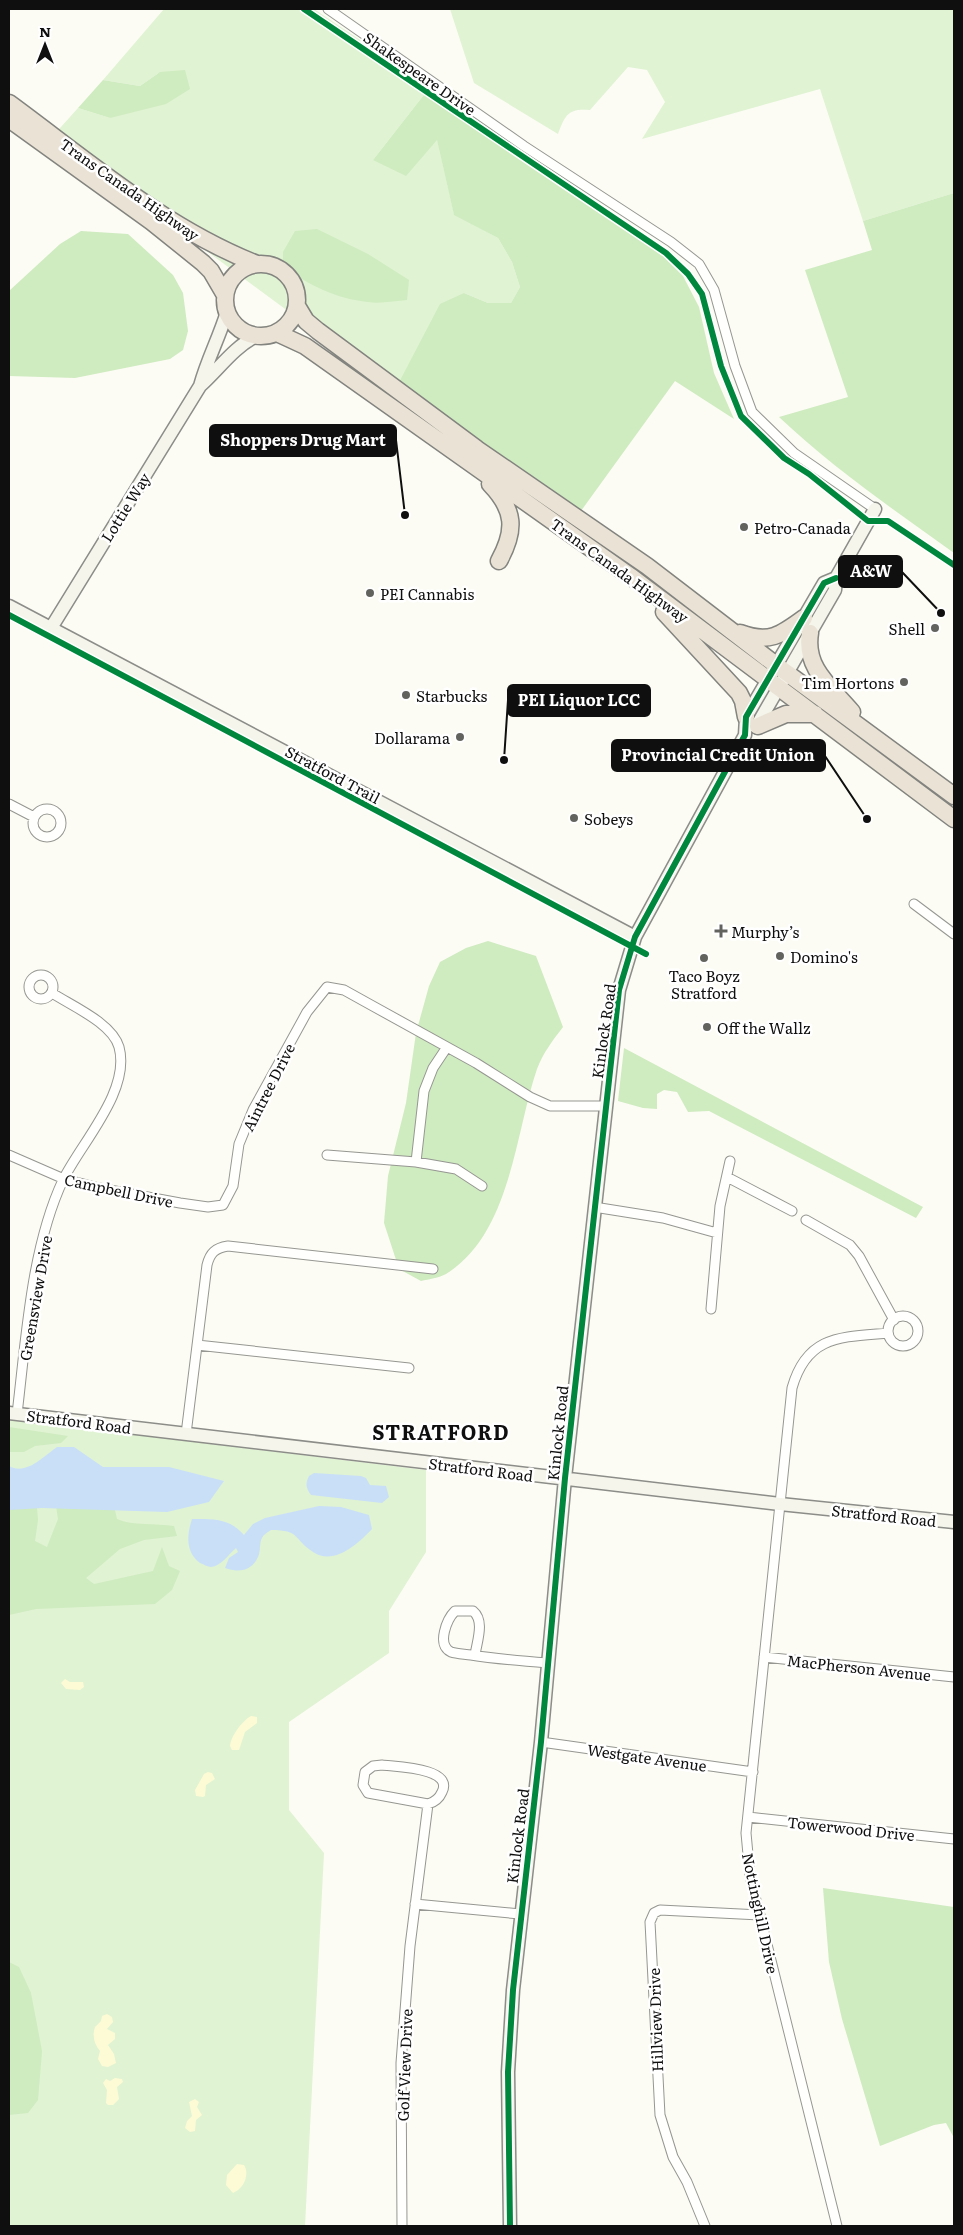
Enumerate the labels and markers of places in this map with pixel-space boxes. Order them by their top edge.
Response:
callout: Shoppers Drug Mart [210,425,396,456]
place label: Petro-Canada [754,516,852,539]
marker: Petro-Canada [738,521,750,533]
callout: A&W [839,556,902,587]
place label: PEI Cannabis [380,582,474,605]
marker: PEI Cannabis [364,587,376,599]
place label: Shell [889,617,925,640]
marker: Shell [929,622,941,634]
place label: Tim Hortons [801,671,894,694]
marker: Tim Hortons [898,676,910,688]
place label: Starbucks [416,684,488,707]
callout: PEI Liquor LCC [508,685,650,716]
marker: Starbucks [400,689,412,701]
place label: Dollarama [374,726,451,749]
marker: Dollarama [454,731,466,743]
callout: Provincial Credit Union [612,740,825,771]
place label: Sobeys [584,807,633,830]
marker: Sobeys [568,812,580,824]
place label: Murphy’s [731,920,799,943]
marker: Murphy’s [715,925,727,937]
place label: Domino's [790,945,858,968]
marker: Domino's [774,950,786,962]
marker: Taco Boyz Stratford [698,952,710,964]
place label: Taco Boyz Stratford [668,964,740,1004]
place label: Off the Wallz [717,1016,810,1039]
marker: Off the Wallz [701,1021,713,1033]

